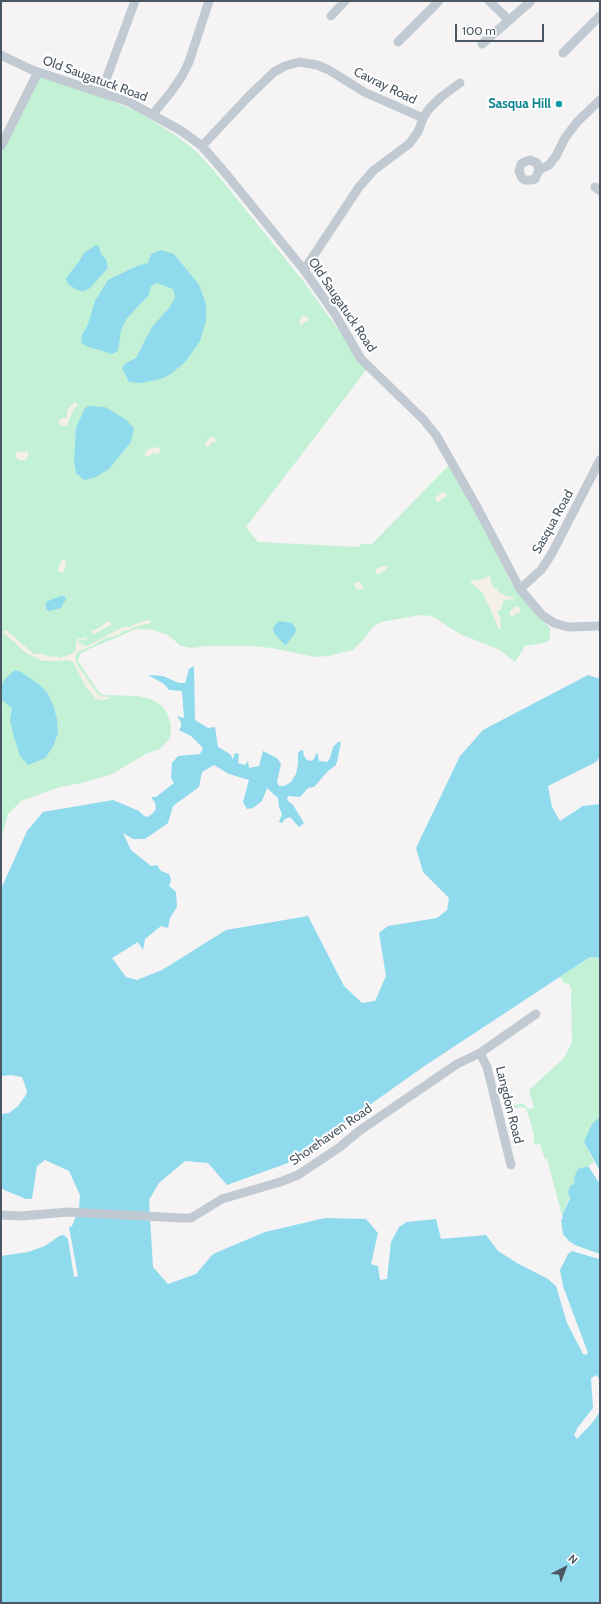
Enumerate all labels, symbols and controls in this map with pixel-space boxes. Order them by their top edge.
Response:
scale bar [457,16,546,42]
text: 100 m [462,23,496,38]
street label: Old Saugatuck Road [40,53,150,105]
street label: Cavray Road [351,64,419,108]
place label: Sasqua Hill [488,96,551,112]
marker: Sasqua Hill [554,99,564,109]
street label: Old Saugatuck Road [305,255,379,355]
street label: Sasqua Road [529,487,577,557]
street label: Langdon Road [492,1065,526,1145]
street label: Shorehaven Road [287,1101,375,1169]
north arrow [545,1548,585,1588]
text: N [565,1551,581,1567]

